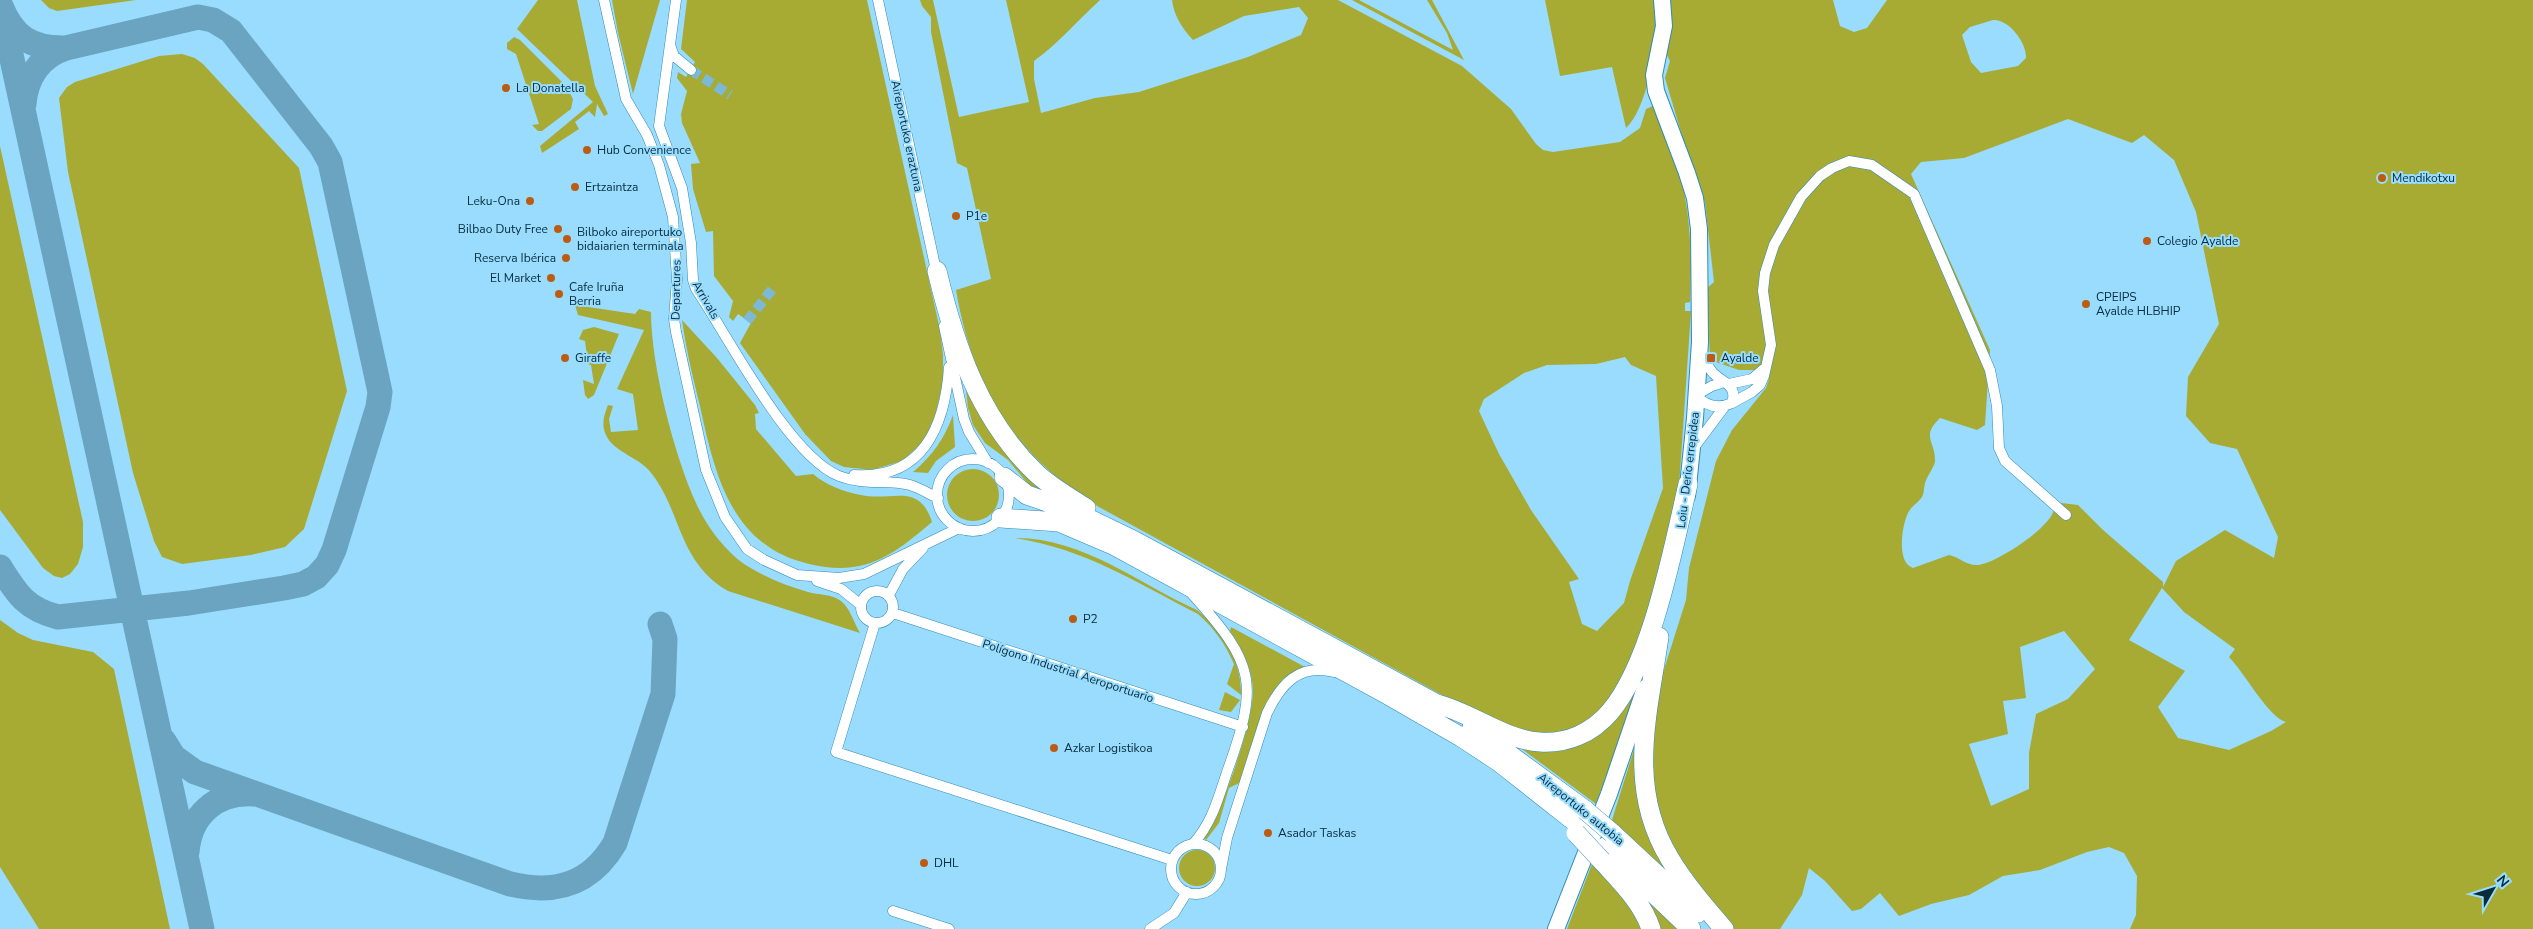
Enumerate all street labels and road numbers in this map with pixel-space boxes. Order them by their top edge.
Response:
street label: Aireportuko eraztuna [887,79,927,193]
street label: Departures [667,259,685,320]
street label: Arrivals [689,278,723,322]
street label: Loiu - Derio errepidea [1673,411,1703,529]
street label: Polígono Industrial Aeroportuario [980,636,1156,706]
street label: Aireportuko autobia [1534,769,1628,849]

